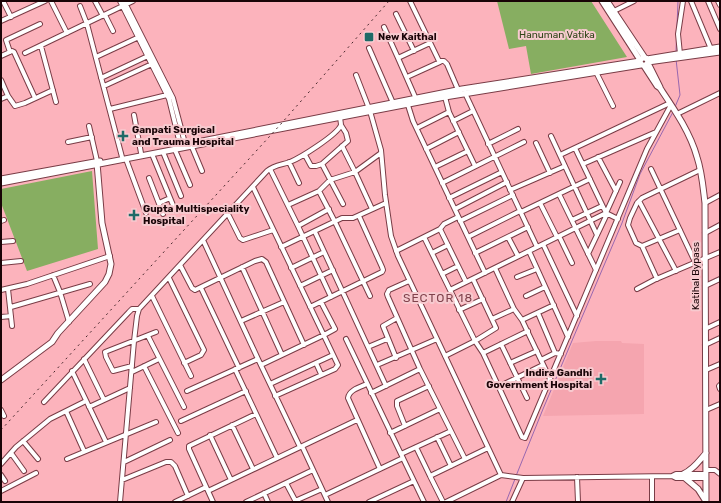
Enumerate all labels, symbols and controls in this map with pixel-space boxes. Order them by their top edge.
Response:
park label: Hanuman Vatika [519,29,595,41]
marker: New Kaithal [363,31,375,43]
place label: New Kaithal [378,31,437,43]
place label: Ganpati Surgical and Trauma Hospital [132,124,234,148]
marker: Ganpati Surgical and Trauma Hospital [117,130,129,142]
place label: Gupta Multispeciality Hospital [143,203,250,227]
marker: Gupta Multispeciality Hospital [128,209,140,221]
street label: Katihal Bypass [690,242,702,310]
district label: SECTOR 18 [403,291,473,305]
place label: Indira Gandhi Government Hospital [486,367,592,391]
marker: Indira Gandhi Government Hospital [595,373,607,385]

